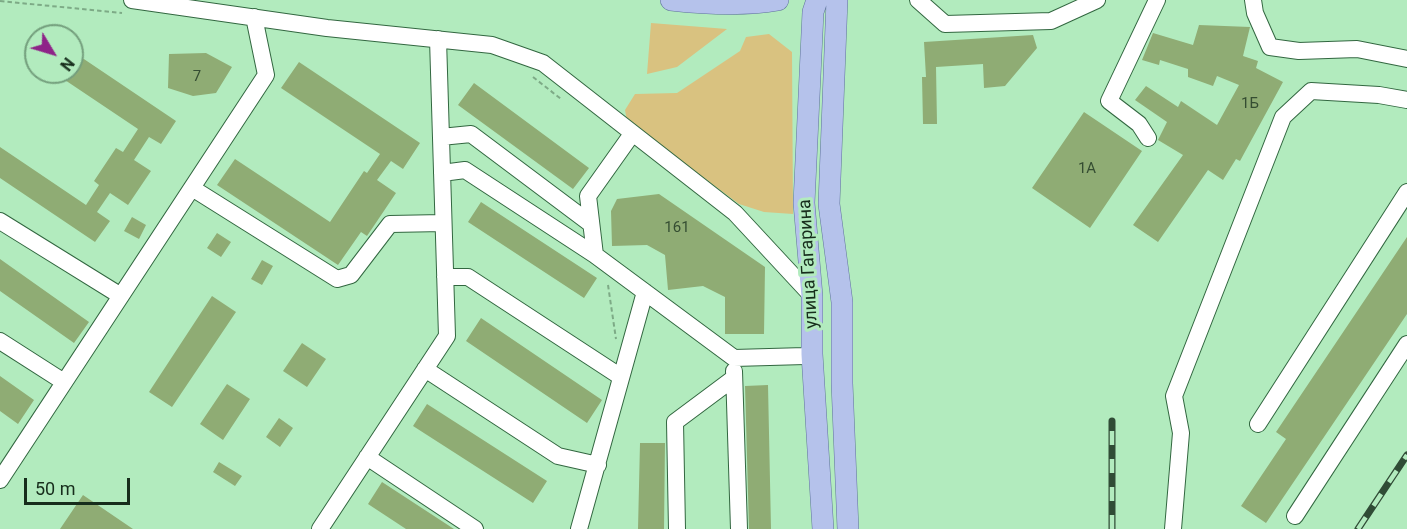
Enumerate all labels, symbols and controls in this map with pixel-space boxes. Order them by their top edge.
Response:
north arrow [24,24,84,84]
text: N [56,54,78,74]
house number: 7 [193,68,201,86]
house number: 1Б [1241,95,1259,113]
house number: 1А [1078,160,1096,178]
street label: улица Гагарина [795,199,823,329]
house number: 161 [664,219,690,237]
scale bar [27,466,134,504]
text: 50 m [35,478,75,499]

